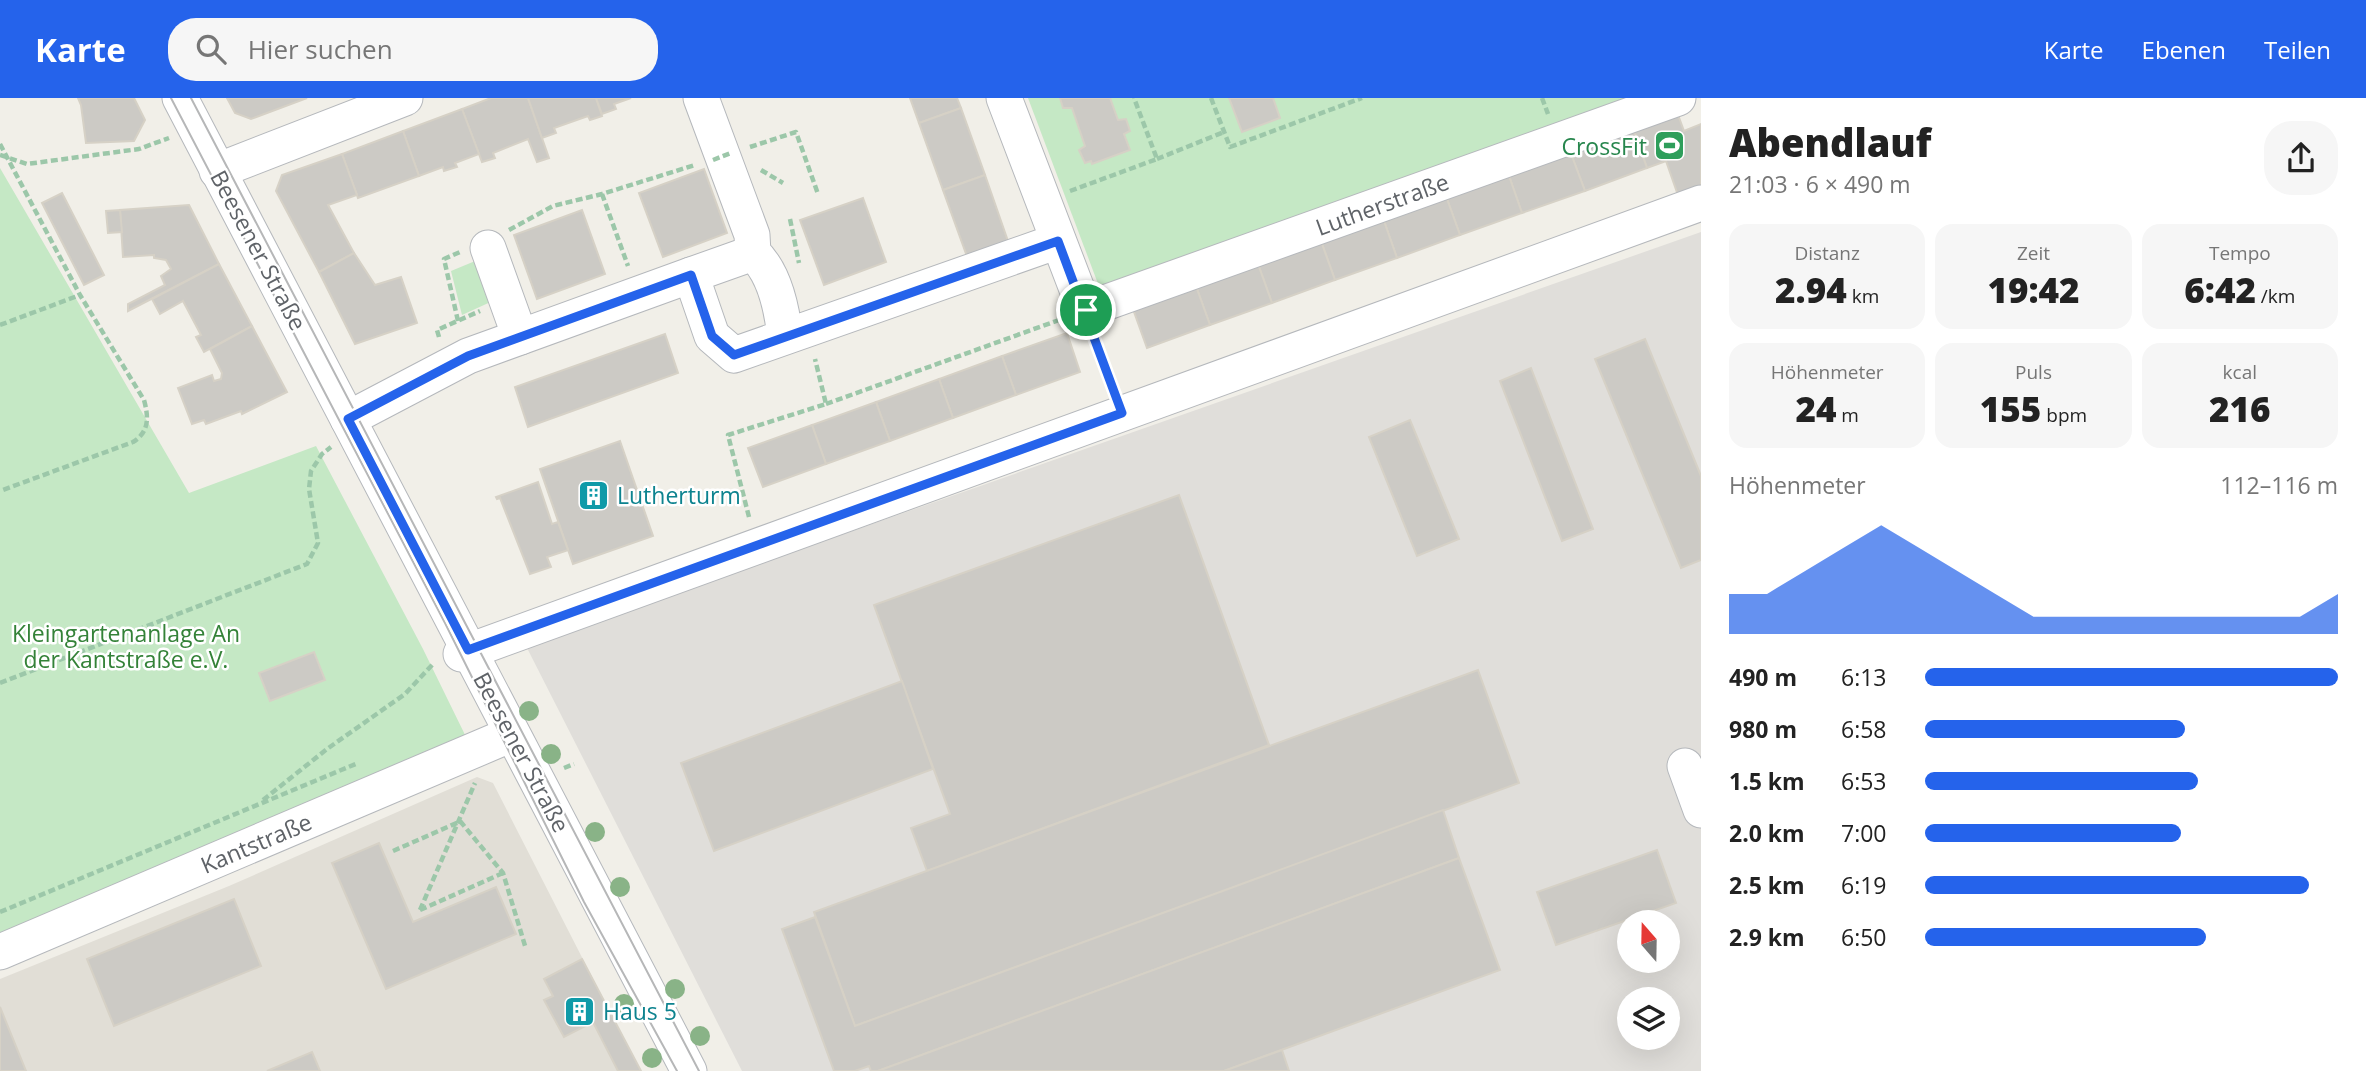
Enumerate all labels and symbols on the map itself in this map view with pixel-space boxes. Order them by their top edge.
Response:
sports icon: CrossFit [1653,129,1687,163]
place label: CrossFit [1561,130,1647,162]
street label: Beesener Straße [203,164,315,336]
street label: Lutherstraße [1311,165,1453,243]
pin [1056,280,1116,340]
building icon: Lutherturm [577,478,611,512]
place label: Lutherturm [617,479,741,511]
park label: Kleingartenanlage An der Kantstraße e.V. [12,617,240,675]
street label: Beesener Straße [466,666,578,838]
street label: Kantstraße [196,805,316,881]
north arrow [1617,910,1680,973]
building icon: Haus 5 [563,994,597,1028]
place label: Haus 5 [603,995,677,1027]

